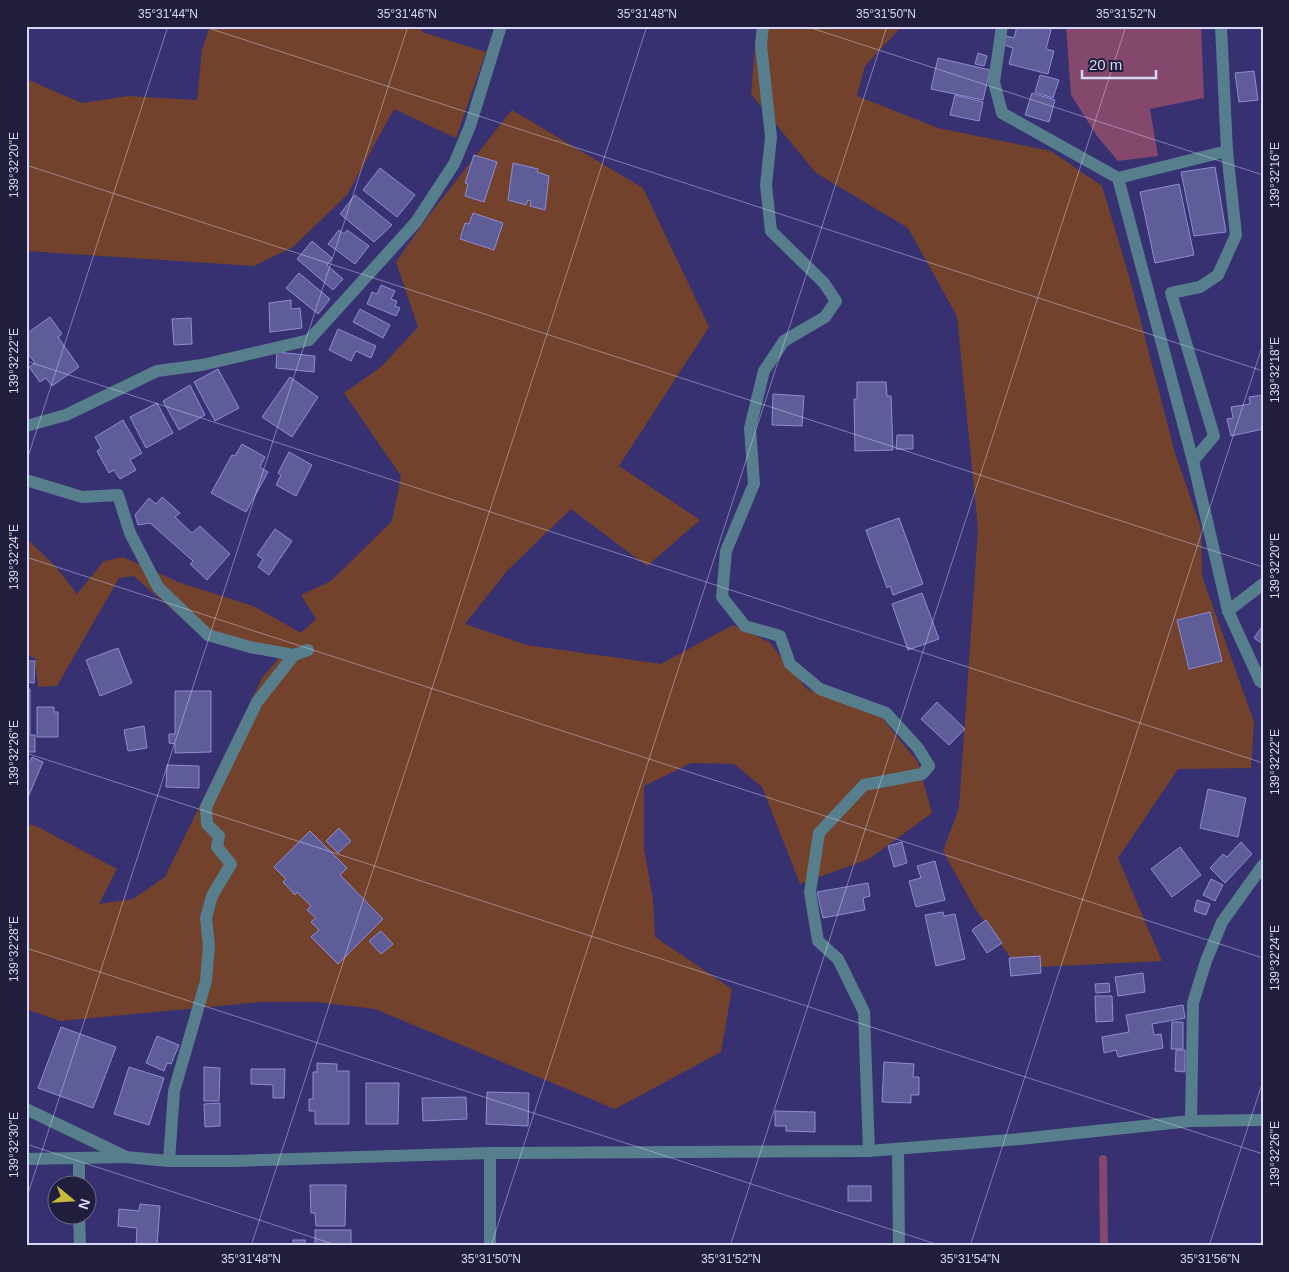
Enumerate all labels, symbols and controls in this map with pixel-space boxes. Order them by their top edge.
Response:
text: 35°31'44"N [138,7,198,21]
text: 35°31'46"N [377,7,437,21]
text: 35°31'48"N [617,7,677,21]
text: 35°31'50"N [856,7,916,21]
text: 35°31'52"N [1096,7,1156,21]
scale bar [1082,48,1155,80]
text: 20 m [1089,56,1122,73]
text: 139°32'20"E [7,132,21,198]
text: 139°32'16"E [1268,142,1282,208]
text: 139°32'22"E [7,328,21,394]
text: 139°32'18"E [1268,337,1282,403]
text: 139°32'24"E [7,524,21,590]
text: 139°32'20"E [1268,533,1282,599]
text: 139°32'26"E [7,720,21,786]
text: 139°32'22"E [1268,729,1282,795]
text: 139°32'28"E [7,916,21,982]
text: 139°32'24"E [1268,925,1282,991]
text: 139°32'30"E [7,1112,21,1178]
text: 139°32'26"E [1268,1121,1282,1187]
north arrow [48,1174,98,1224]
text: N [75,1197,94,1211]
text: 35°31'48"N [221,1252,281,1266]
text: 35°31'50"N [461,1252,521,1266]
text: 35°31'52"N [701,1252,761,1266]
text: 35°31'54"N [940,1252,1000,1266]
text: 35°31'56"N [1180,1252,1240,1266]

